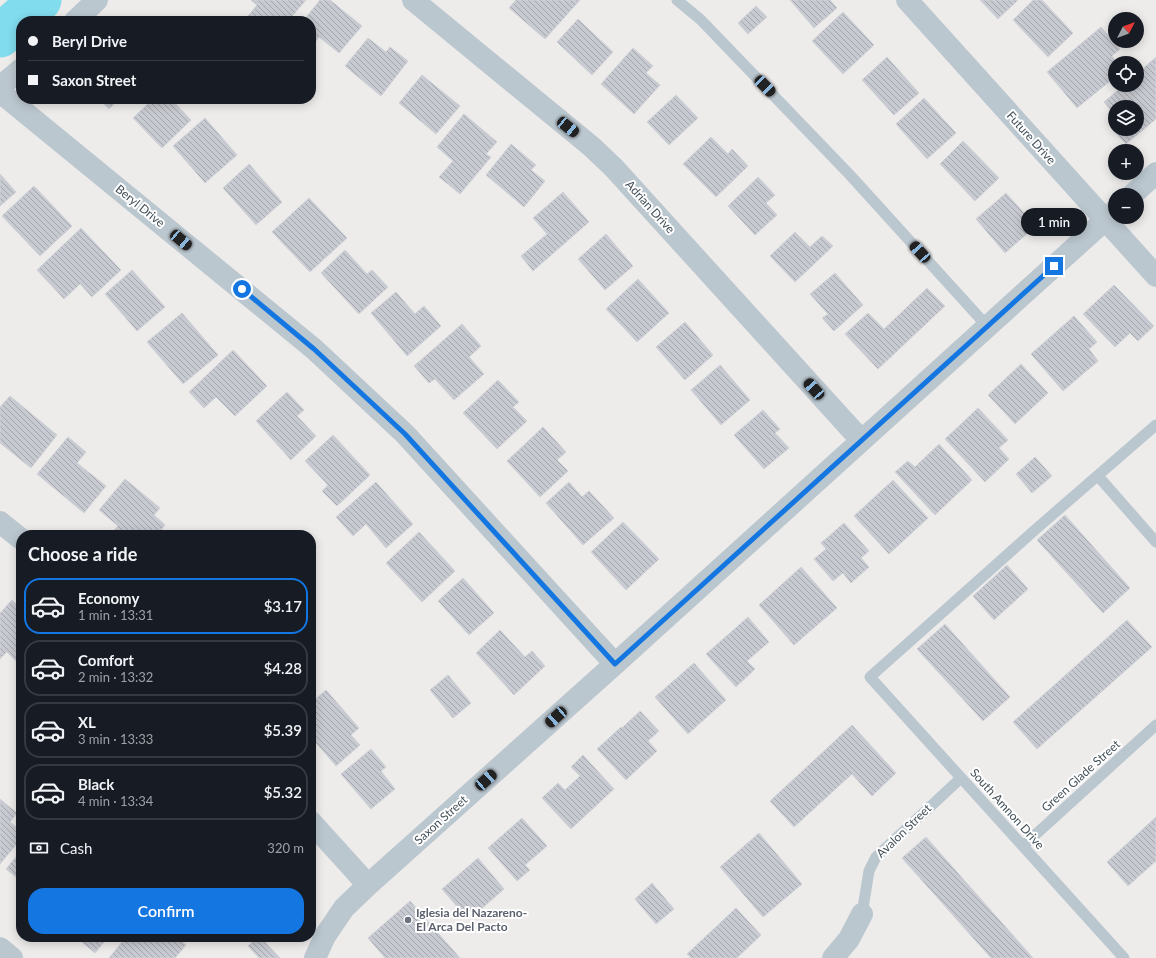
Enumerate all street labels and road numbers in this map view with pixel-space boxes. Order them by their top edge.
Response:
street label: Future Drive [1004,108,1059,167]
street label: Adrian Drive [623,177,678,236]
street label: Beryl Drive [113,181,168,230]
street label: Green Glade Street [1038,736,1124,815]
street label: South Amnon Drive [967,765,1048,852]
street label: Saxon Street [411,791,471,847]
street label: Avalon Street [873,800,935,861]

